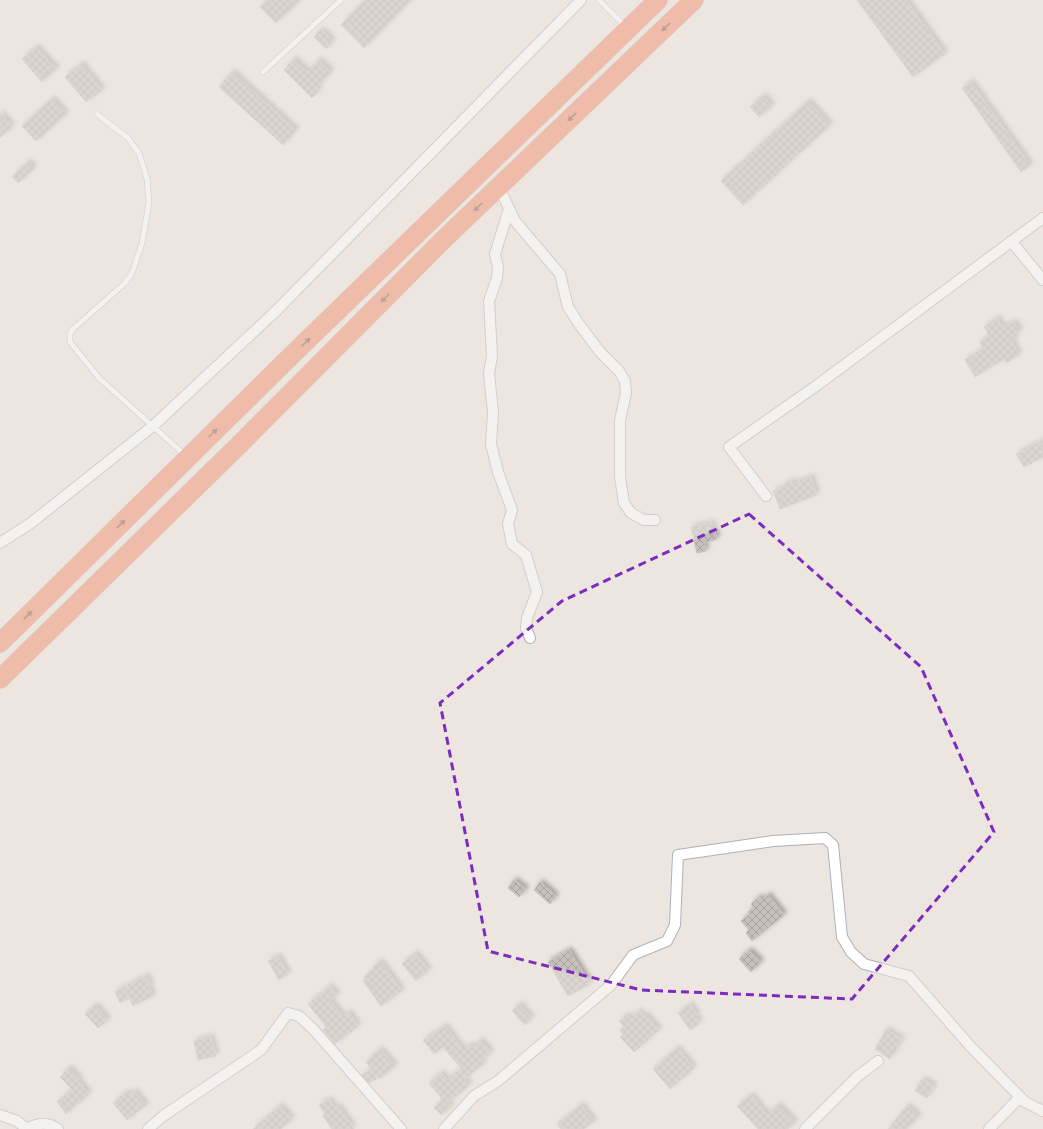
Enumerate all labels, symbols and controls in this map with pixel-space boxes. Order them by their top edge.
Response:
one-way arrow [661,22,671,32]
one-way arrow [567,112,577,122]
one-way arrow [473,202,483,211]
one-way arrow [380,293,390,303]
one-way arrow [301,337,311,346]
one-way arrow [208,428,218,438]
one-way arrow [116,519,126,529]
one-way arrow [23,610,33,620]

